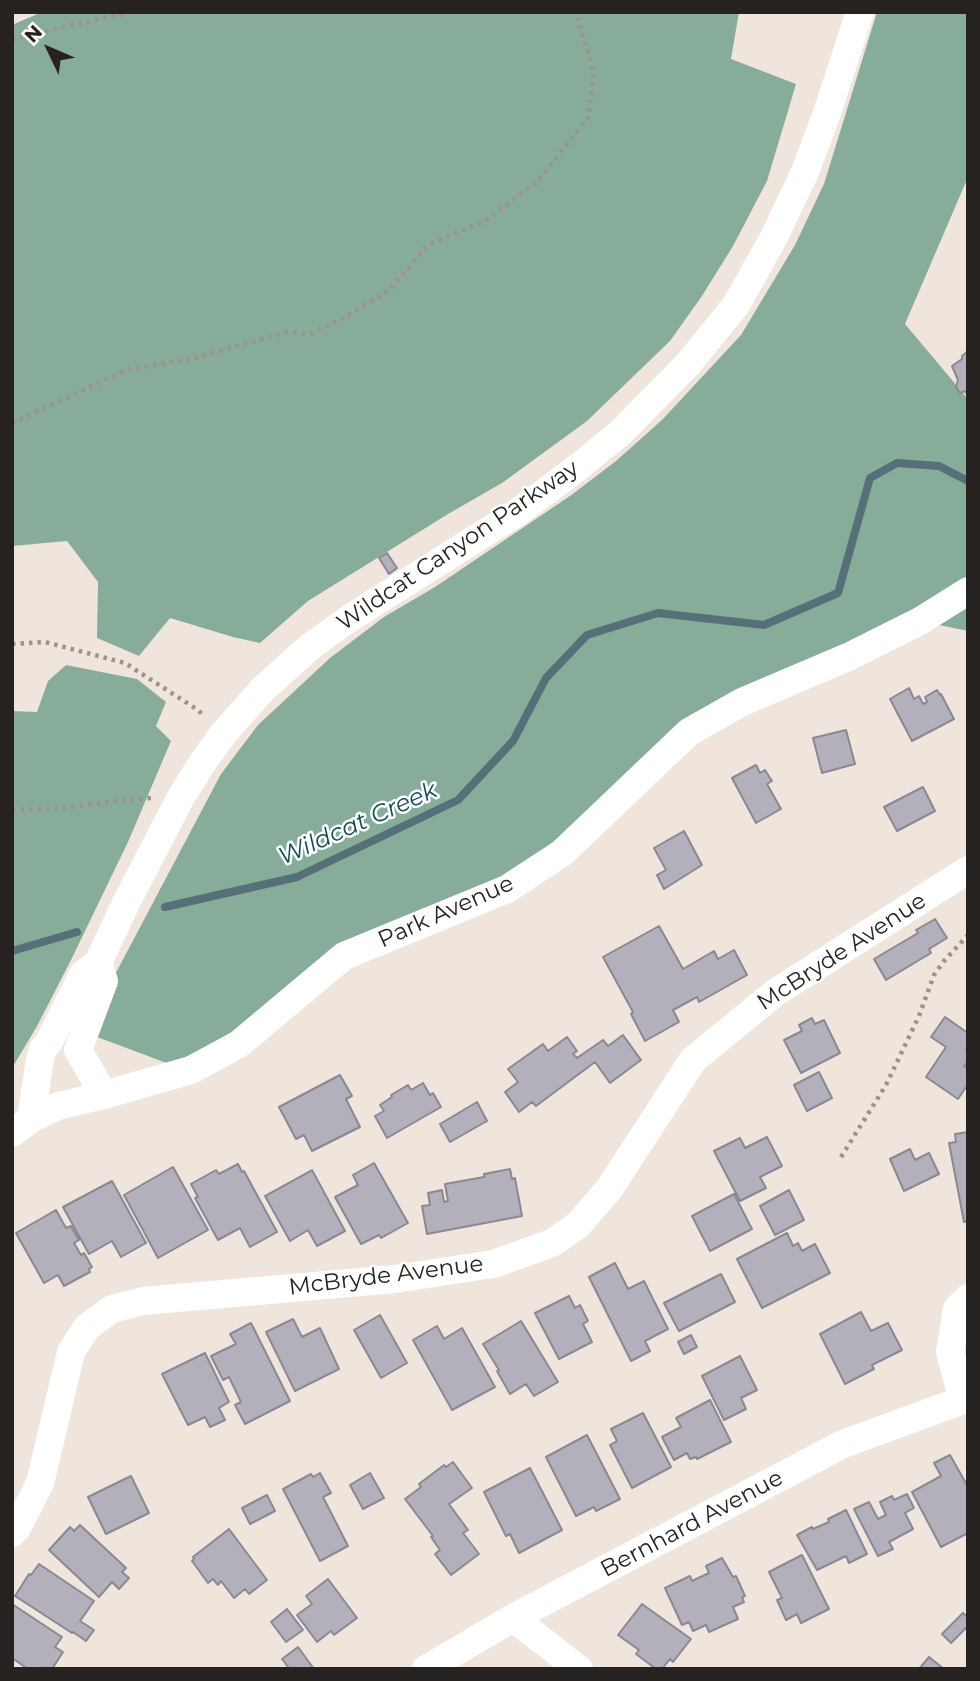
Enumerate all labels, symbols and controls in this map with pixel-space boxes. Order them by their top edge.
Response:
north arrow [14,14,84,84]
text: N [20,21,47,48]
street label: Wildcat Canyon Parkway [332,455,584,637]
water label: Wildcat Creek [274,776,442,872]
street label: Park Avenue [374,870,518,954]
street label: McBryde Avenue [752,887,932,1017]
street label: McBryde Avenue [287,1250,485,1302]
street label: Bernhard Avenue [596,1464,788,1584]

